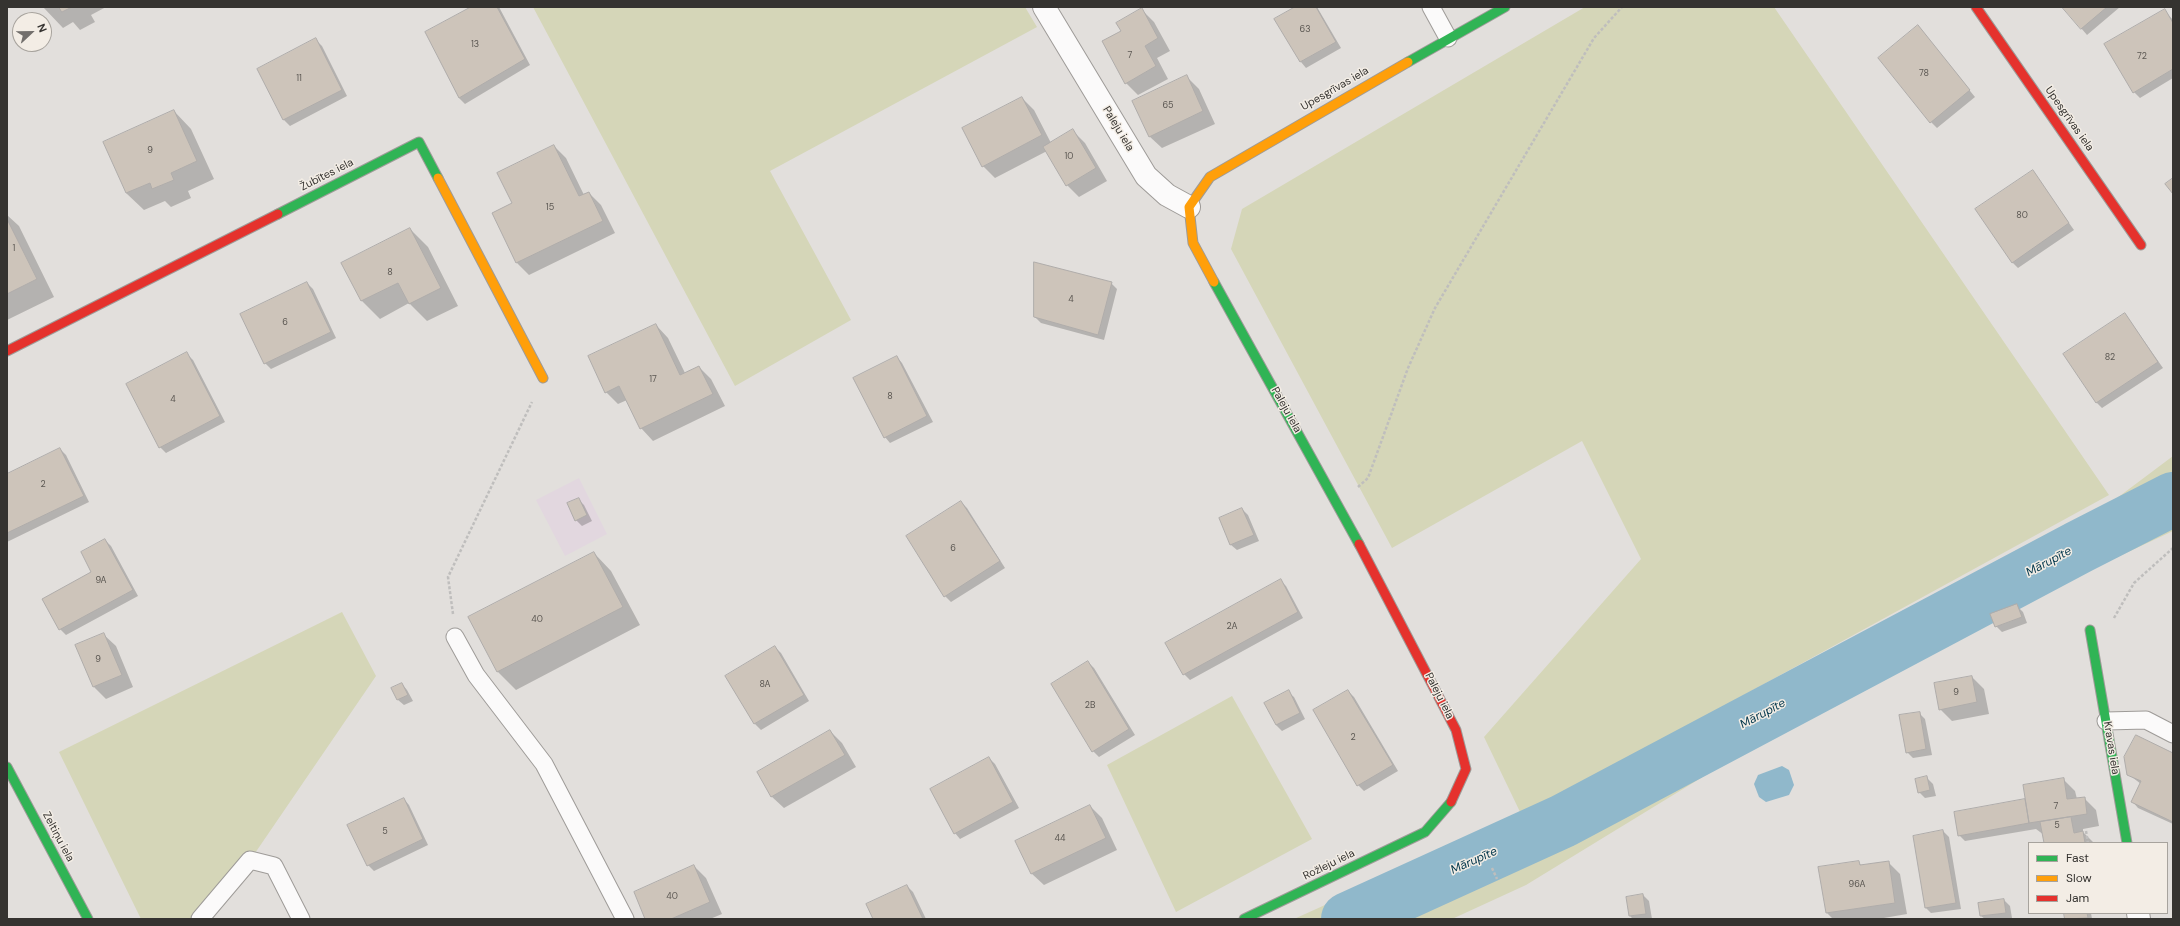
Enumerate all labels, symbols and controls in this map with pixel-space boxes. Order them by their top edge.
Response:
north arrow [12,12,52,52]
text: N [34,22,50,34]
house number: 63 [1300,25,1310,35]
house number: 13 [471,40,479,50]
house number: 7 [1128,51,1132,61]
house number: 72 [2137,52,2147,62]
street label: Upesgrīvas iela [1299,64,1371,114]
house number: 78 [1919,69,1929,79]
house number: 11 [296,74,302,84]
street label: Upesgrīvas iela [2042,84,2096,154]
house number: 65 [1163,101,1173,111]
street label: Paleju iela [1099,104,1137,154]
house number: 9 [147,146,153,156]
house number: 10 [1065,152,1073,162]
street label: Žubītes iela [298,156,356,194]
house number: 15 [546,203,554,213]
house number: 80 [2016,211,2028,221]
house number: 1 [13,244,15,254]
house number: 8 [387,268,393,278]
house number: 4 [1068,295,1074,305]
house number: 6 [282,318,288,328]
house number: 82 [2105,353,2115,363]
house number: 17 [649,375,657,385]
street label: Paleju iela [1268,385,1304,435]
house number: 8 [887,392,893,402]
house number: 4 [170,395,176,405]
house number: 2 [40,480,46,490]
house number: 6 [950,544,956,554]
water label: Mārupīte [2024,544,2074,580]
house number: 9A [95,576,107,586]
house number: 40 [531,615,543,625]
house number: 2A [1226,622,1238,632]
house number: 9 [95,655,101,665]
street label: Paleju iela [1422,671,1456,721]
house number: 8A [759,680,771,690]
house number: 9 [1953,688,1959,698]
water label: Mārupīte [1738,696,1788,732]
house number: 2B [1085,701,1095,711]
street label: Kravas iela [2100,721,2122,775]
house number: 2 [1350,733,1356,743]
house number: 7 [2054,802,2058,812]
street label: Zeltiņu iela [39,810,77,864]
house number: 5 [2054,821,2060,831]
house number: 5 [382,827,388,837]
house number: 44 [1055,834,1065,844]
legend [2028,842,2168,914]
water label: Mārupīte [1448,844,1500,878]
street label: Rožleju iela [1301,847,1357,883]
text: Fast [2066,850,2089,866]
text: Slow [2066,870,2092,886]
house number: 96A [1849,880,1865,890]
text: Jam [2066,890,2089,906]
house number: 40 [666,892,678,902]

